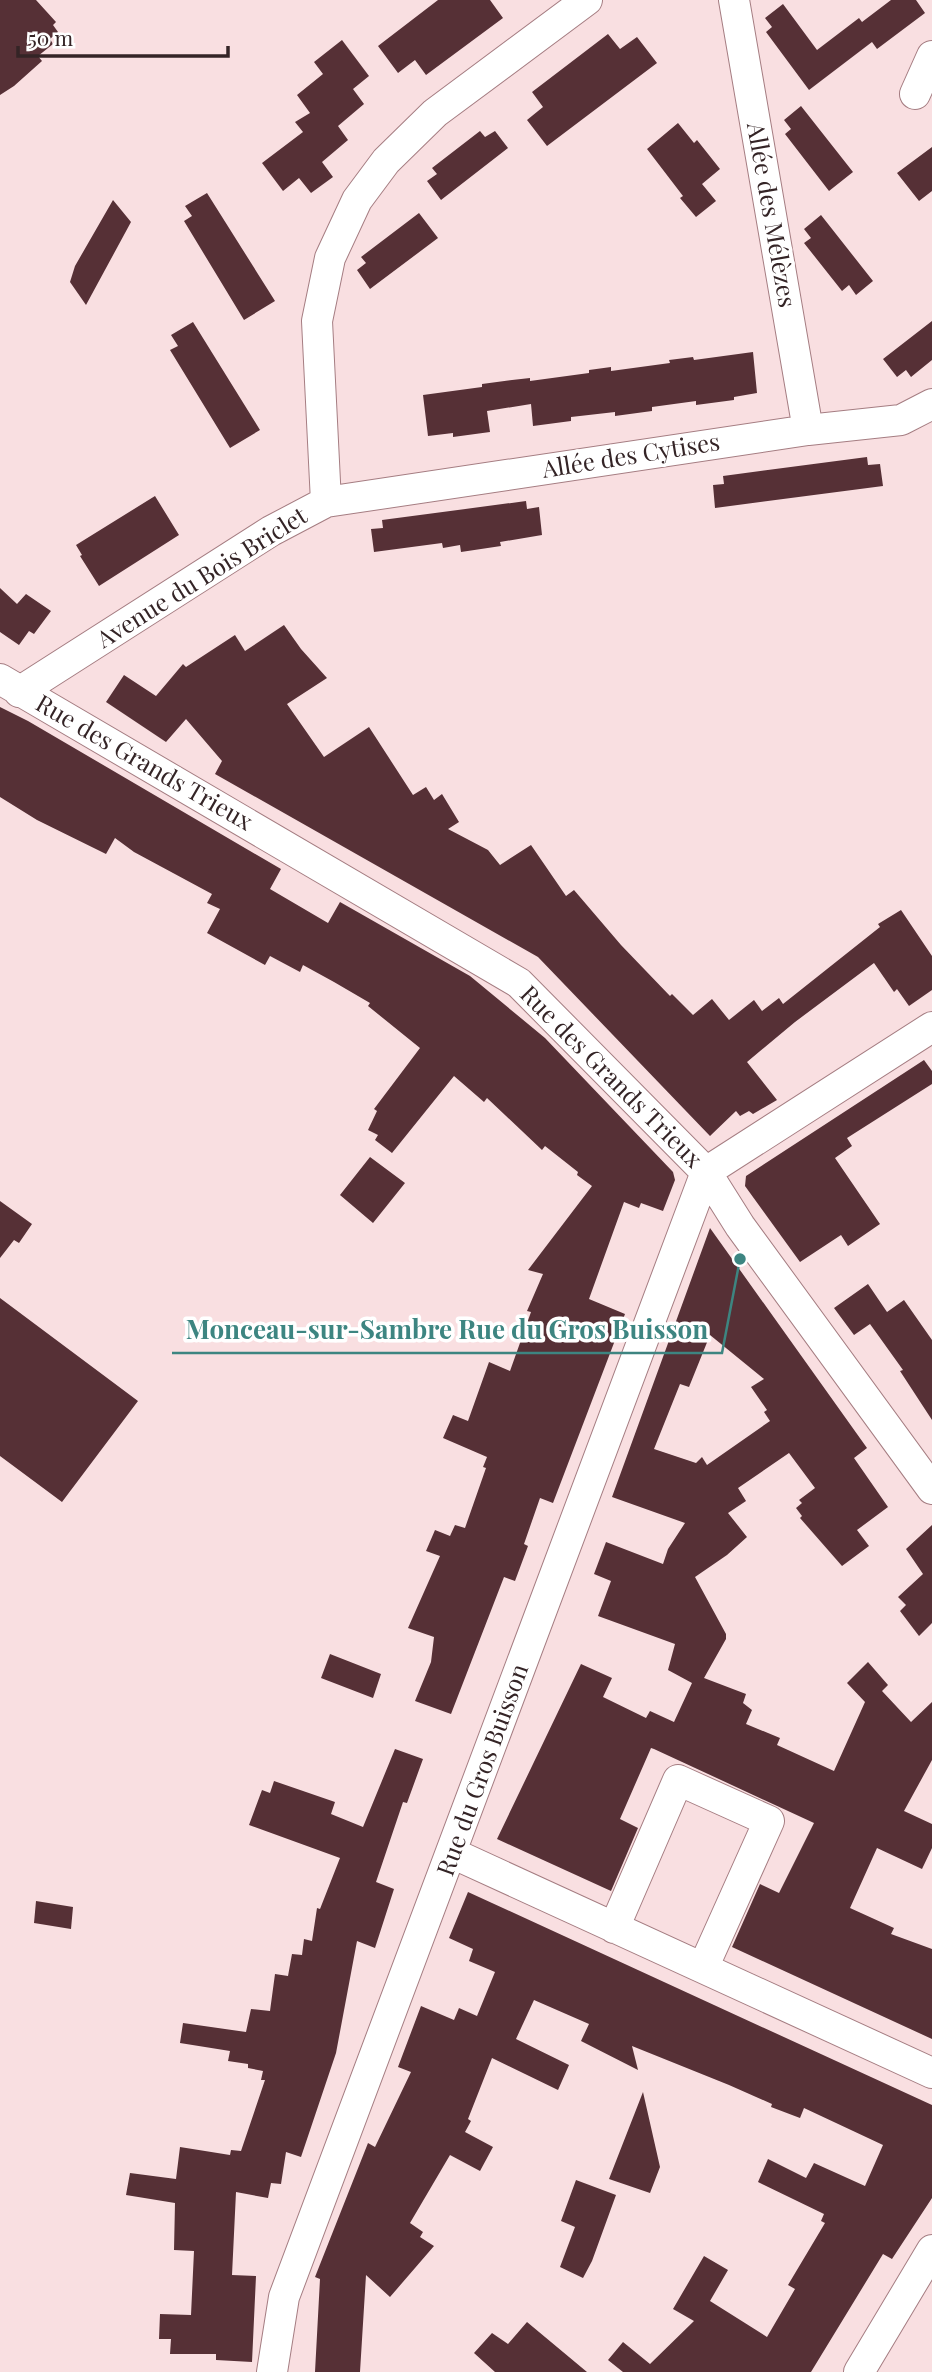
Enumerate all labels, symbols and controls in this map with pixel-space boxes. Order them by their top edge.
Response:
scale bar [18,14,228,58]
text: 50 m [28,23,74,51]
street label: Allée des Mélèzes [741,119,805,310]
street label: Allée des Cytises [539,424,722,484]
street label: Avenue du Bois Briclet [89,498,313,655]
street label: Rue des Grands Trieux [31,686,260,837]
street label: Rue des Grands Trieux [514,977,711,1174]
callout: Monceau-sur-Sambre Rue du Gros Buisson [172,1306,722,1353]
text: Monceau-sur-Sambre Rue du Gros Buisson [186,1311,708,1346]
street label: Rue du Gros Buisson [428,1659,534,1880]

